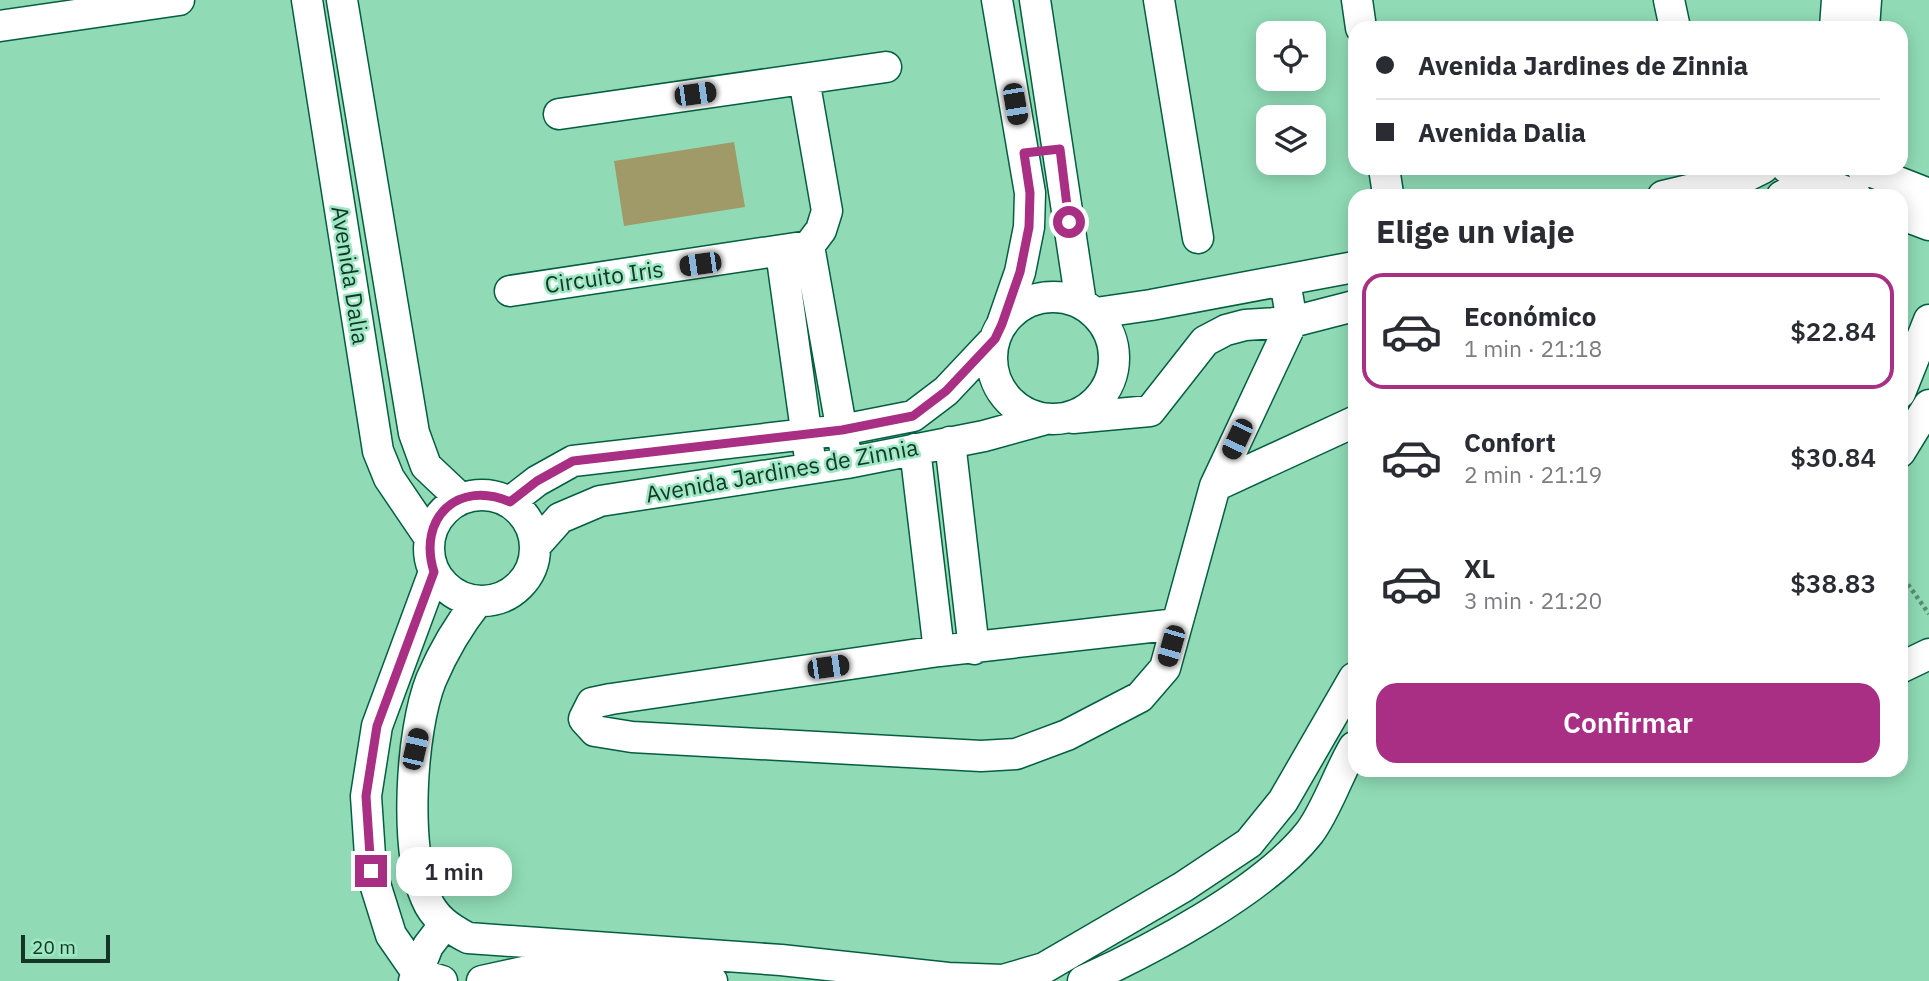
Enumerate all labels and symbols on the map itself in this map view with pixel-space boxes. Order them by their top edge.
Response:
car [673,81,718,107]
car [1002,81,1029,127]
street label: Avenida Dalia [325,203,377,346]
route start [1053,206,1085,238]
car [678,251,723,277]
street label: Circuito Iris [543,253,665,299]
car [1219,416,1256,462]
street label: Avenida Jardines de Zinnia [643,431,920,509]
car [1156,623,1187,669]
car [806,654,851,680]
car [401,726,430,772]
callout: 1 min [396,846,511,896]
route end [355,855,387,887]
scale bar [21,932,110,964]

